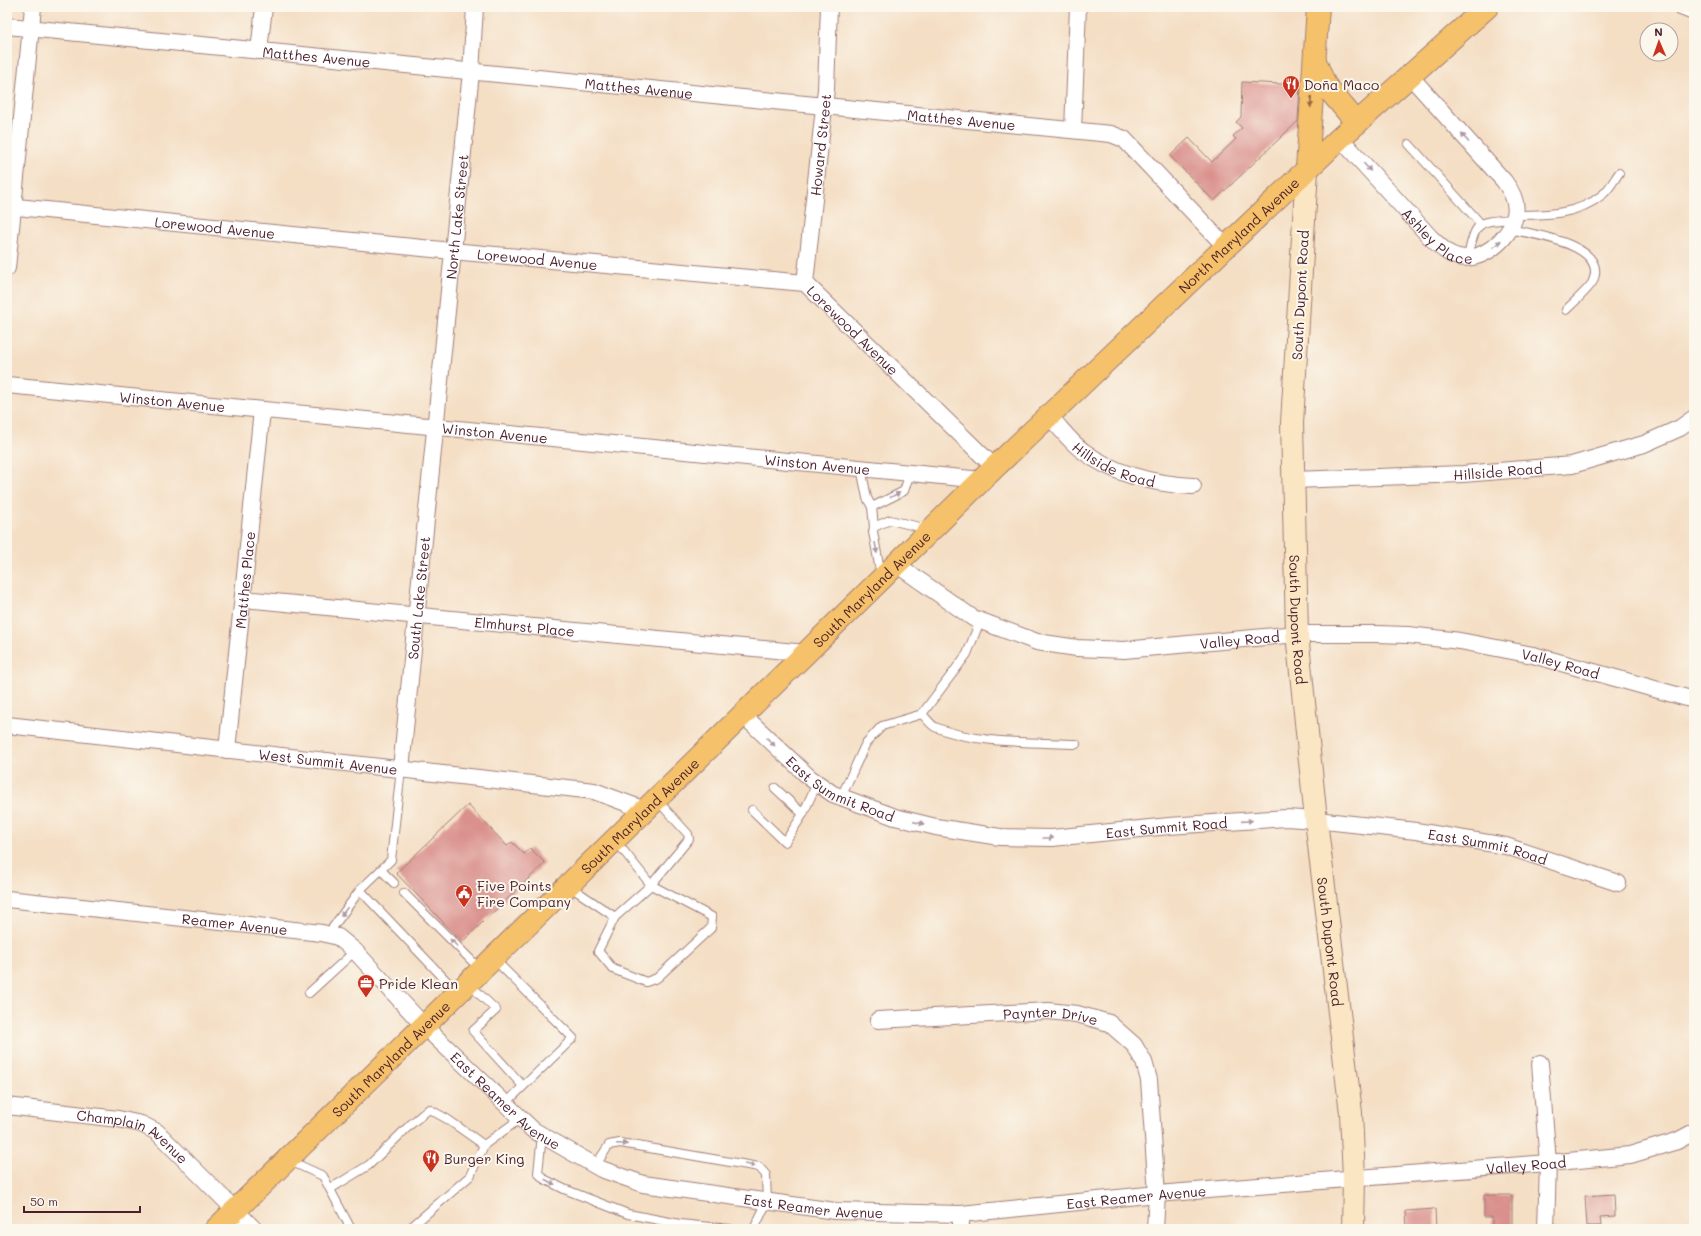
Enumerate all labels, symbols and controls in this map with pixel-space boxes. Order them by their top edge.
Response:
north arrow [1639,22,1679,62]
text: N [1654,24,1663,39]
street label: Matthes Avenue [262,42,371,71]
street label: Matthes Avenue [584,73,694,103]
restaurant icon: Doña Maco [1281,74,1301,99]
place label: Doña Maco [1304,75,1379,94]
street label: Howard Street [805,93,835,197]
one-way arrow [1308,96,1315,108]
street label: Matthes Avenue [906,105,1016,134]
one-way arrow [1461,132,1470,143]
street label: North Lake Street [441,153,472,280]
one-way arrow [1362,161,1371,172]
street label: North Maryland Avenue [1174,173,1303,297]
street label: Ashley Place [1398,203,1473,268]
street label: Lorewood Avenue [154,212,276,243]
street label: South Dupont Road [1287,230,1313,360]
one-way arrow [1492,239,1502,249]
street label: Lorewood Avenue [476,244,598,274]
street label: Lorewood Avenue [803,281,903,379]
street label: Winston Avenue [118,386,226,416]
street label: Winston Avenue [441,418,549,447]
street label: Hillside Road [1069,437,1157,491]
street label: Winston Avenue [763,449,871,479]
street label: Hillside Road [1453,458,1543,484]
one-way arrow [889,492,901,499]
street label: South Maryland Avenue [808,526,934,651]
street label: Matthes Place [230,530,259,630]
street label: South Lake Street [403,535,434,660]
one-way arrow [873,542,879,554]
street label: South Dupont Road [1286,554,1312,685]
street label: Elmhurst Place [474,612,576,640]
street label: Valley Road [1199,626,1281,652]
street label: Valley Road [1520,644,1602,683]
one-way arrow [766,737,776,746]
street label: West Summit Avenue [257,744,398,778]
street label: East Summit Road [782,751,897,826]
street label: South Maryland Avenue [576,753,703,878]
street label: East Summit Road [1105,813,1228,842]
one-way arrow [1241,817,1253,824]
one-way arrow [913,820,925,826]
street label: East Summit Road [1427,824,1550,869]
one-way arrow [1042,835,1055,841]
place label: Five Points Fire Company [477,876,571,911]
street label: South Dupont Road [1313,876,1348,1007]
public building icon: Five Points Fire Company [454,883,474,908]
one-way arrow [340,906,348,917]
street label: Reamer Avenue [181,908,289,939]
one-way arrow [449,938,459,948]
office icon: Pride Klean [356,973,376,998]
place label: Pride Klean [379,974,458,993]
street label: South Maryland Avenue [327,996,454,1121]
street label: Paynter Drive [1002,1001,1100,1029]
street label: East Reamer Avenue [447,1047,564,1153]
street label: Champlain Avenue [76,1105,192,1167]
one-way arrow [616,1141,629,1147]
restaurant icon: Burger King [421,1148,441,1173]
place label: Burger King [444,1149,524,1168]
street label: Valley Road [1485,1152,1567,1177]
one-way arrow [744,1163,756,1169]
one-way arrow [544,1179,556,1185]
street label: East Reamer Avenue [1065,1181,1207,1213]
scale bar [24,1188,140,1214]
street label: East Reamer Avenue [743,1189,884,1222]
text: 50 m [30,1193,58,1209]

